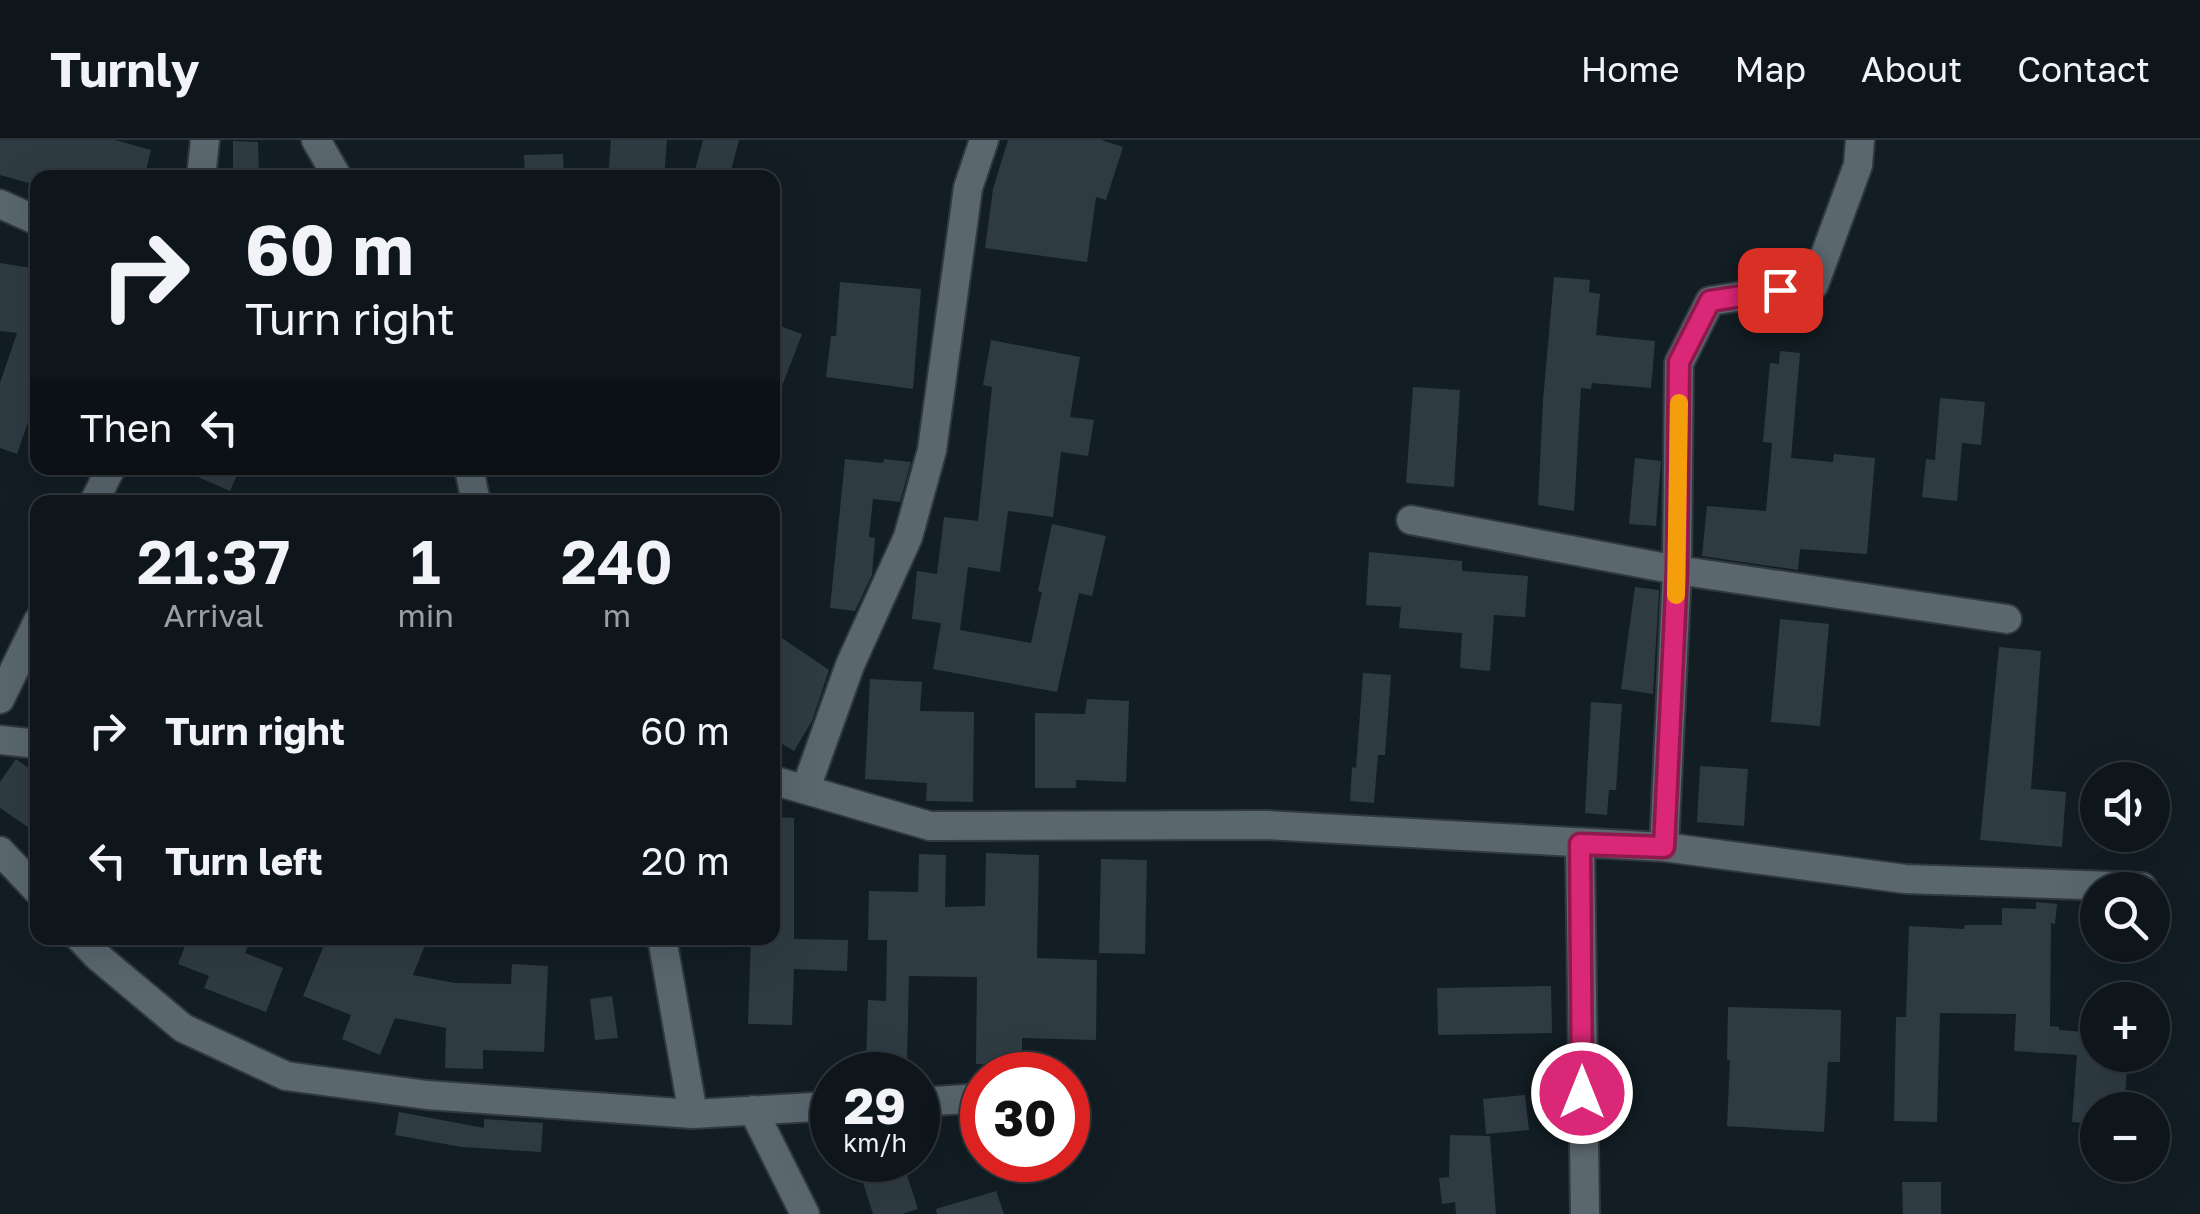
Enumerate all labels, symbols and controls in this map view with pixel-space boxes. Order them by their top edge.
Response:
text: Turnly [50,40,200,98]
text: Home [1581,48,1680,90]
text: Map [1735,48,1806,90]
text: About [1861,48,1962,90]
text: Contact [2017,48,2150,90]
text: 60 m [245,206,414,290]
icon: right [80,210,210,340]
pin [1738,248,1823,333]
icon: arrive [1753,263,1808,318]
text: Turn right [245,291,455,345]
icon: left [192,400,247,455]
text: Then [80,405,172,450]
text: 21:37 [137,525,290,597]
text: 1 [411,525,441,597]
text: 240 [561,525,673,597]
text: Arrival [164,596,264,634]
text: min [397,596,454,634]
text: m [603,596,631,634]
icon: right [80,703,135,758]
text: Turn right [165,708,345,753]
text: 60 m [640,708,730,753]
map controls [2080,762,2170,1182]
button: sound [2080,762,2170,852]
icon: left [80,833,135,888]
text: Turn left [165,838,323,883]
text: 20 m [641,838,730,883]
button: search [2080,872,2170,962]
button: + [2080,982,2170,1072]
position arrow [1530,1041,1634,1145]
speed limit sign: 30 [960,1052,1090,1182]
text: 29 [844,1075,906,1135]
button: − [2080,1092,2170,1182]
text: km/h [843,1127,907,1158]

